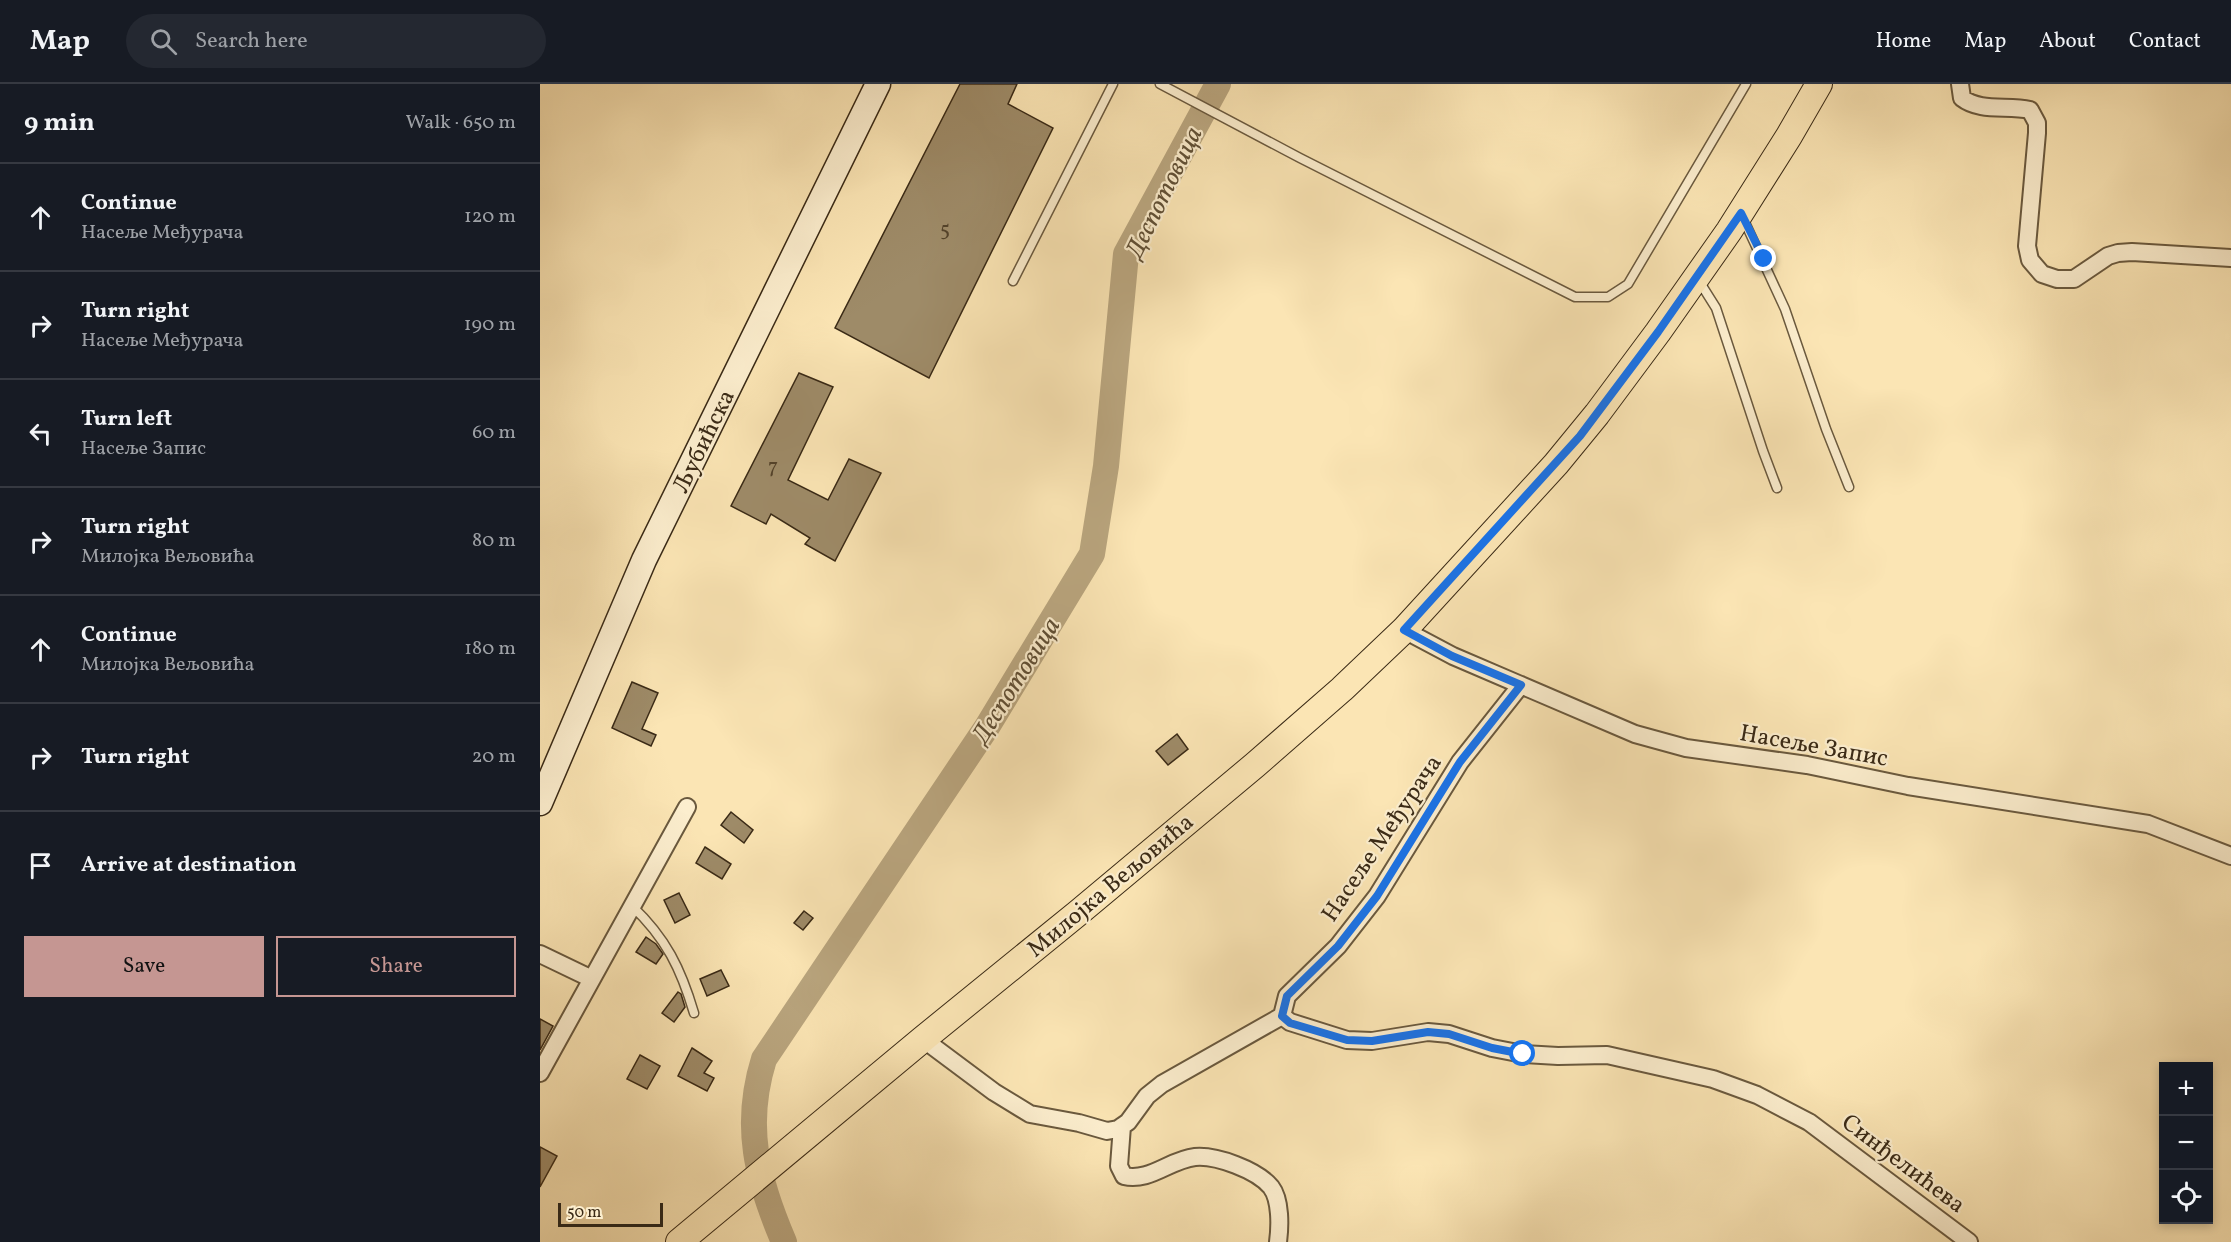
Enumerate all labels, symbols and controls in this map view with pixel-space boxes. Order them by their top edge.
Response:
search box [126,14,546,68]
text: Map [30,22,90,61]
icon: search [147,25,180,58]
text: Search here [195,26,308,57]
text: Home [1876,27,1931,56]
text: Map [1964,27,2006,56]
text: About [2039,27,2096,56]
text: Contact [2129,27,2201,56]
text: 9 min [24,105,95,141]
text: Walk · 650 m [406,109,516,137]
water label: Деспотовица [1116,121,1212,267]
text: Continue [81,188,177,219]
icon: ahead [24,201,57,234]
text: 120 m [464,203,516,231]
house number: 5 [940,215,950,244]
text: Насеље Међурача [81,219,243,247]
route end [1750,245,1776,271]
text: Turn right [81,296,189,327]
icon: right [24,309,57,342]
text: 190 m [464,311,516,339]
text: Насеље Међурача [81,327,243,355]
street label: Љубићска [665,384,745,499]
text: Turn left [81,404,172,435]
icon: left [24,417,57,450]
text: 60 m [472,419,516,447]
text: Насеље Запис [81,435,206,463]
house number: 7 [768,453,778,482]
text: Turn right [81,512,189,543]
icon: right [24,525,57,558]
text: 80 m [472,527,516,555]
text: Милојка Вељовића [81,543,255,571]
water label: Деспотовица [963,611,1070,753]
text: Continue [81,620,177,651]
icon: ahead [24,633,57,666]
text: 180 m [464,635,516,663]
text: Милојка Вељовића [81,651,255,679]
street label: Насеље Запис [1737,717,1891,777]
icon: right [24,741,57,774]
text: Turn right [81,742,189,773]
text: 20 m [472,743,516,771]
street label: Насеље Међурача [1314,749,1451,929]
street label: Милојка Вељовића [1021,807,1202,967]
icon: arrive [24,849,57,882]
text: Arrive at destination [81,850,297,881]
button: Save [24,936,264,997]
button: Share [276,936,516,997]
route start [1509,1040,1535,1066]
map controls [2159,1062,2213,1224]
button: + [2159,1062,2213,1116]
street label: Синђелићева [1834,1107,1972,1223]
button: − [2159,1116,2213,1170]
button: locate [2159,1170,2213,1224]
scale bar [558,1200,663,1228]
text: 50 m [567,1202,601,1224]

